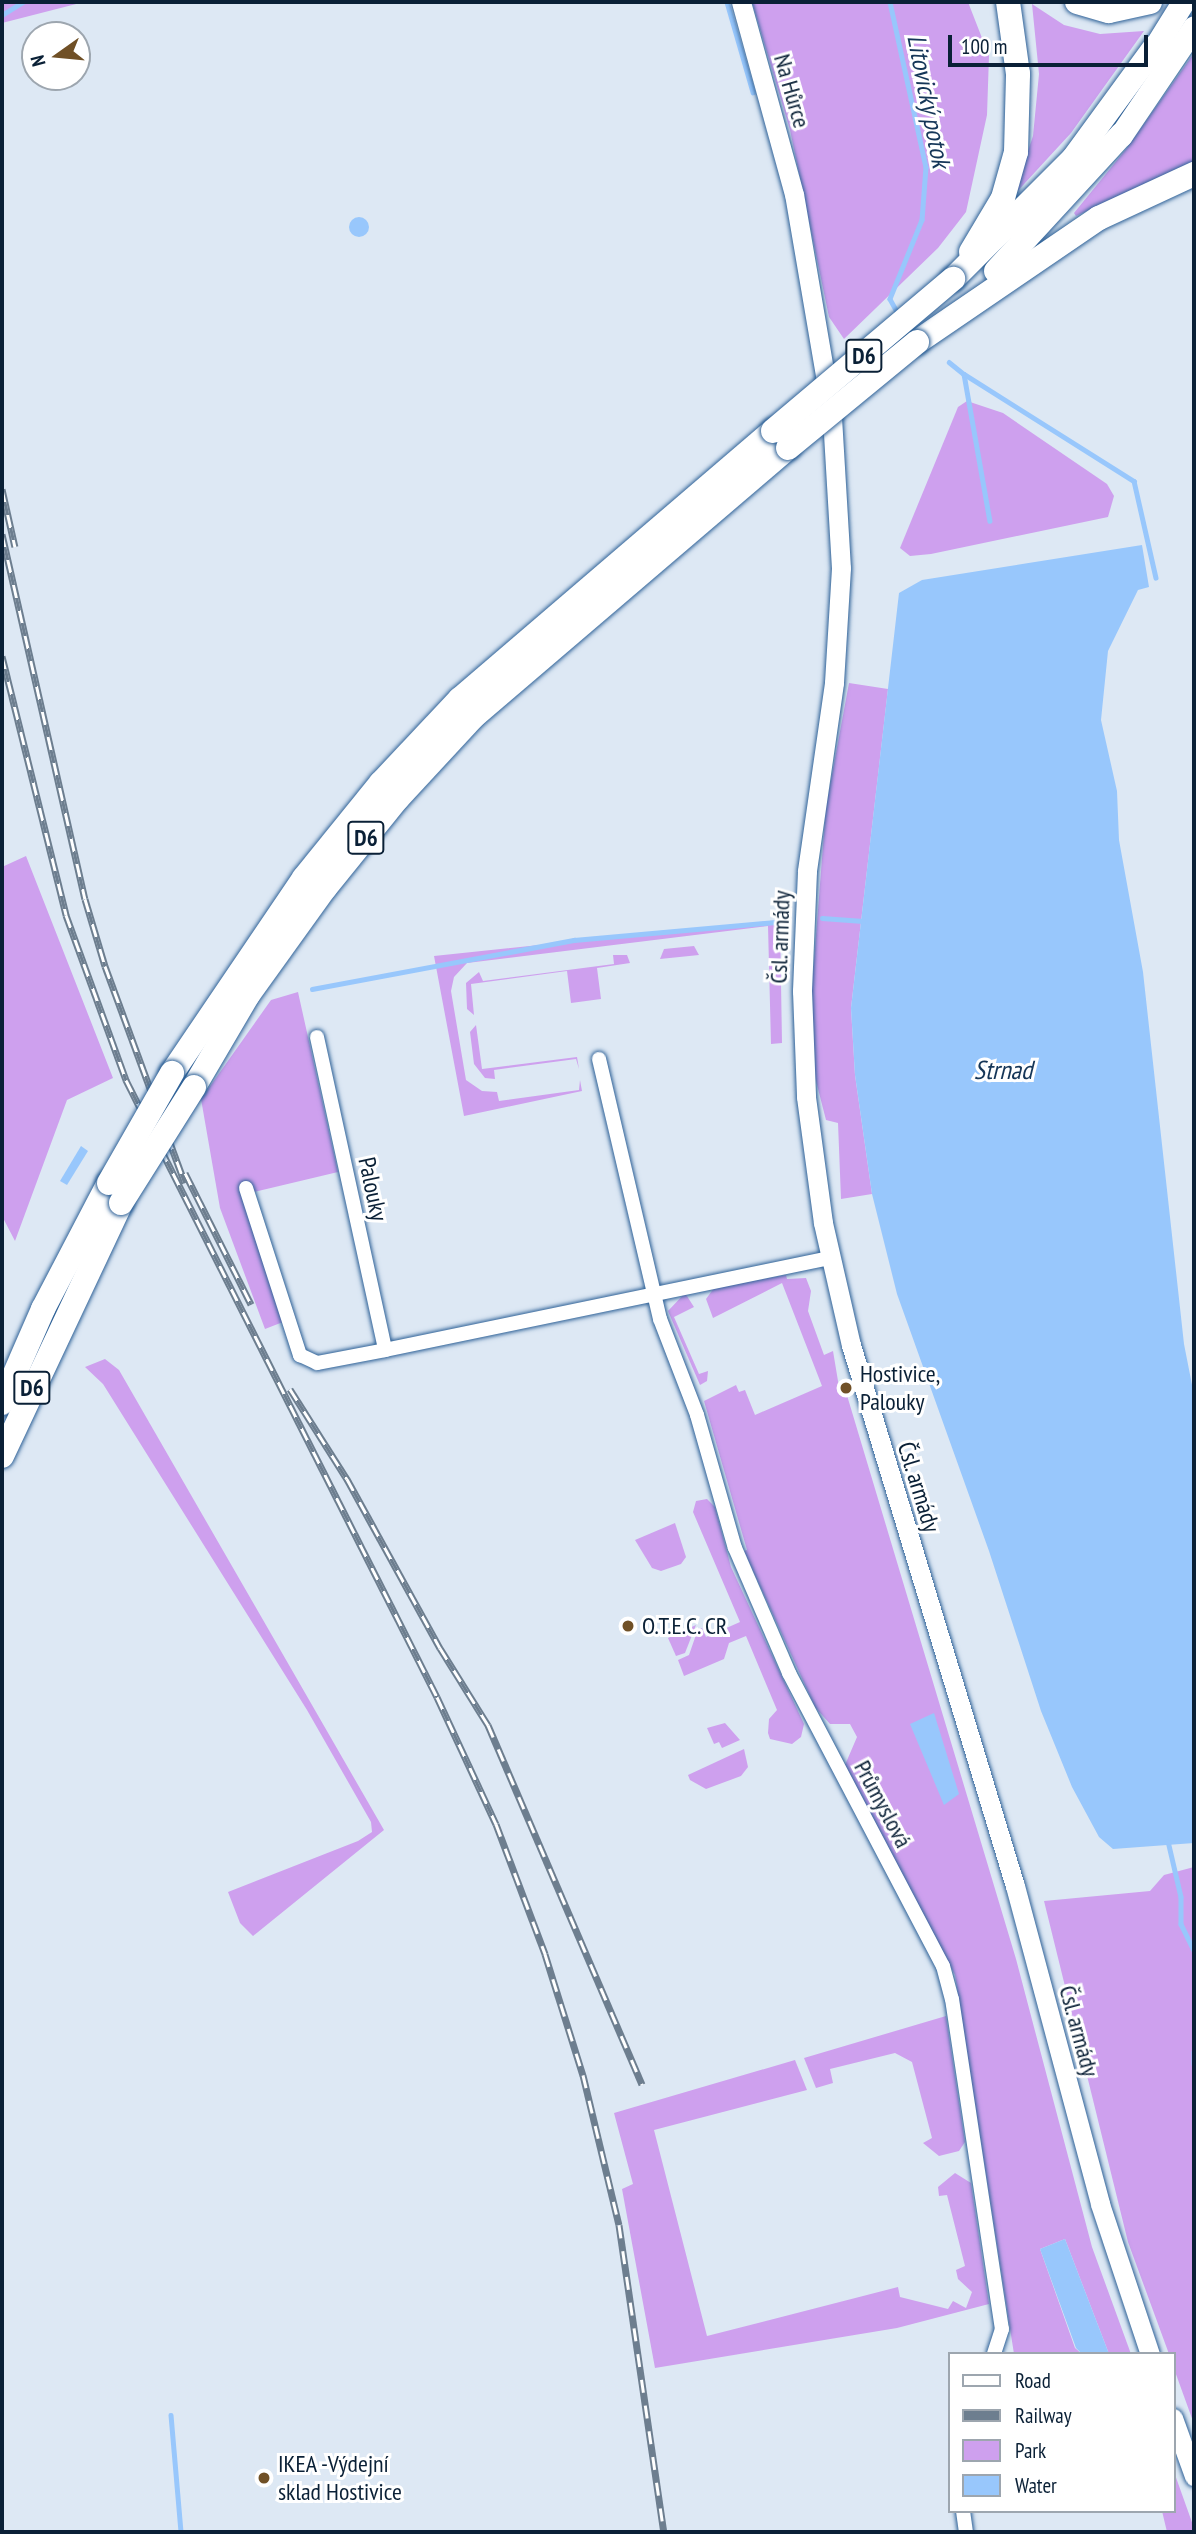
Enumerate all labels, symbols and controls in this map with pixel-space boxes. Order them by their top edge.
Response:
north arrow [21,21,91,91]
scale bar [951,21,1150,65]
water label: Litovický potok [901,32,957,170]
text: 100 m [961,33,1007,60]
street label: Na Hůrce [768,51,816,131]
text: N [25,53,51,69]
road number: D6 [845,336,883,376]
road number: D6 [347,818,385,858]
street label: Čsl. armády [764,889,796,985]
water label: Strnad [974,1054,1032,1086]
street label: Palouky [352,1154,394,1224]
place label: Hostivice, Palouky [860,1360,940,1416]
road number: D6 [13,1368,51,1408]
marker: Hostivice, Palouky [838,1380,854,1396]
street label: Čsl. armády [891,1438,947,1536]
place label: O.T.E.C. CR [642,1612,729,1640]
marker: O.T.E.C. CR [620,1618,636,1634]
street label: Průmyslová [848,1755,918,1853]
street label: Čsl. armády [1053,1982,1105,2080]
legend [948,2352,1175,2513]
text: Road [1015,2367,1051,2394]
text: Railway [1015,2402,1072,2429]
text: Park [1015,2437,1046,2464]
place label: IKEA -Výdejní sklad Hostivice [278,2450,402,2506]
marker: IKEA -Výdejní sklad Hostivice [256,2470,272,2486]
text: Water [1015,2472,1057,2499]

